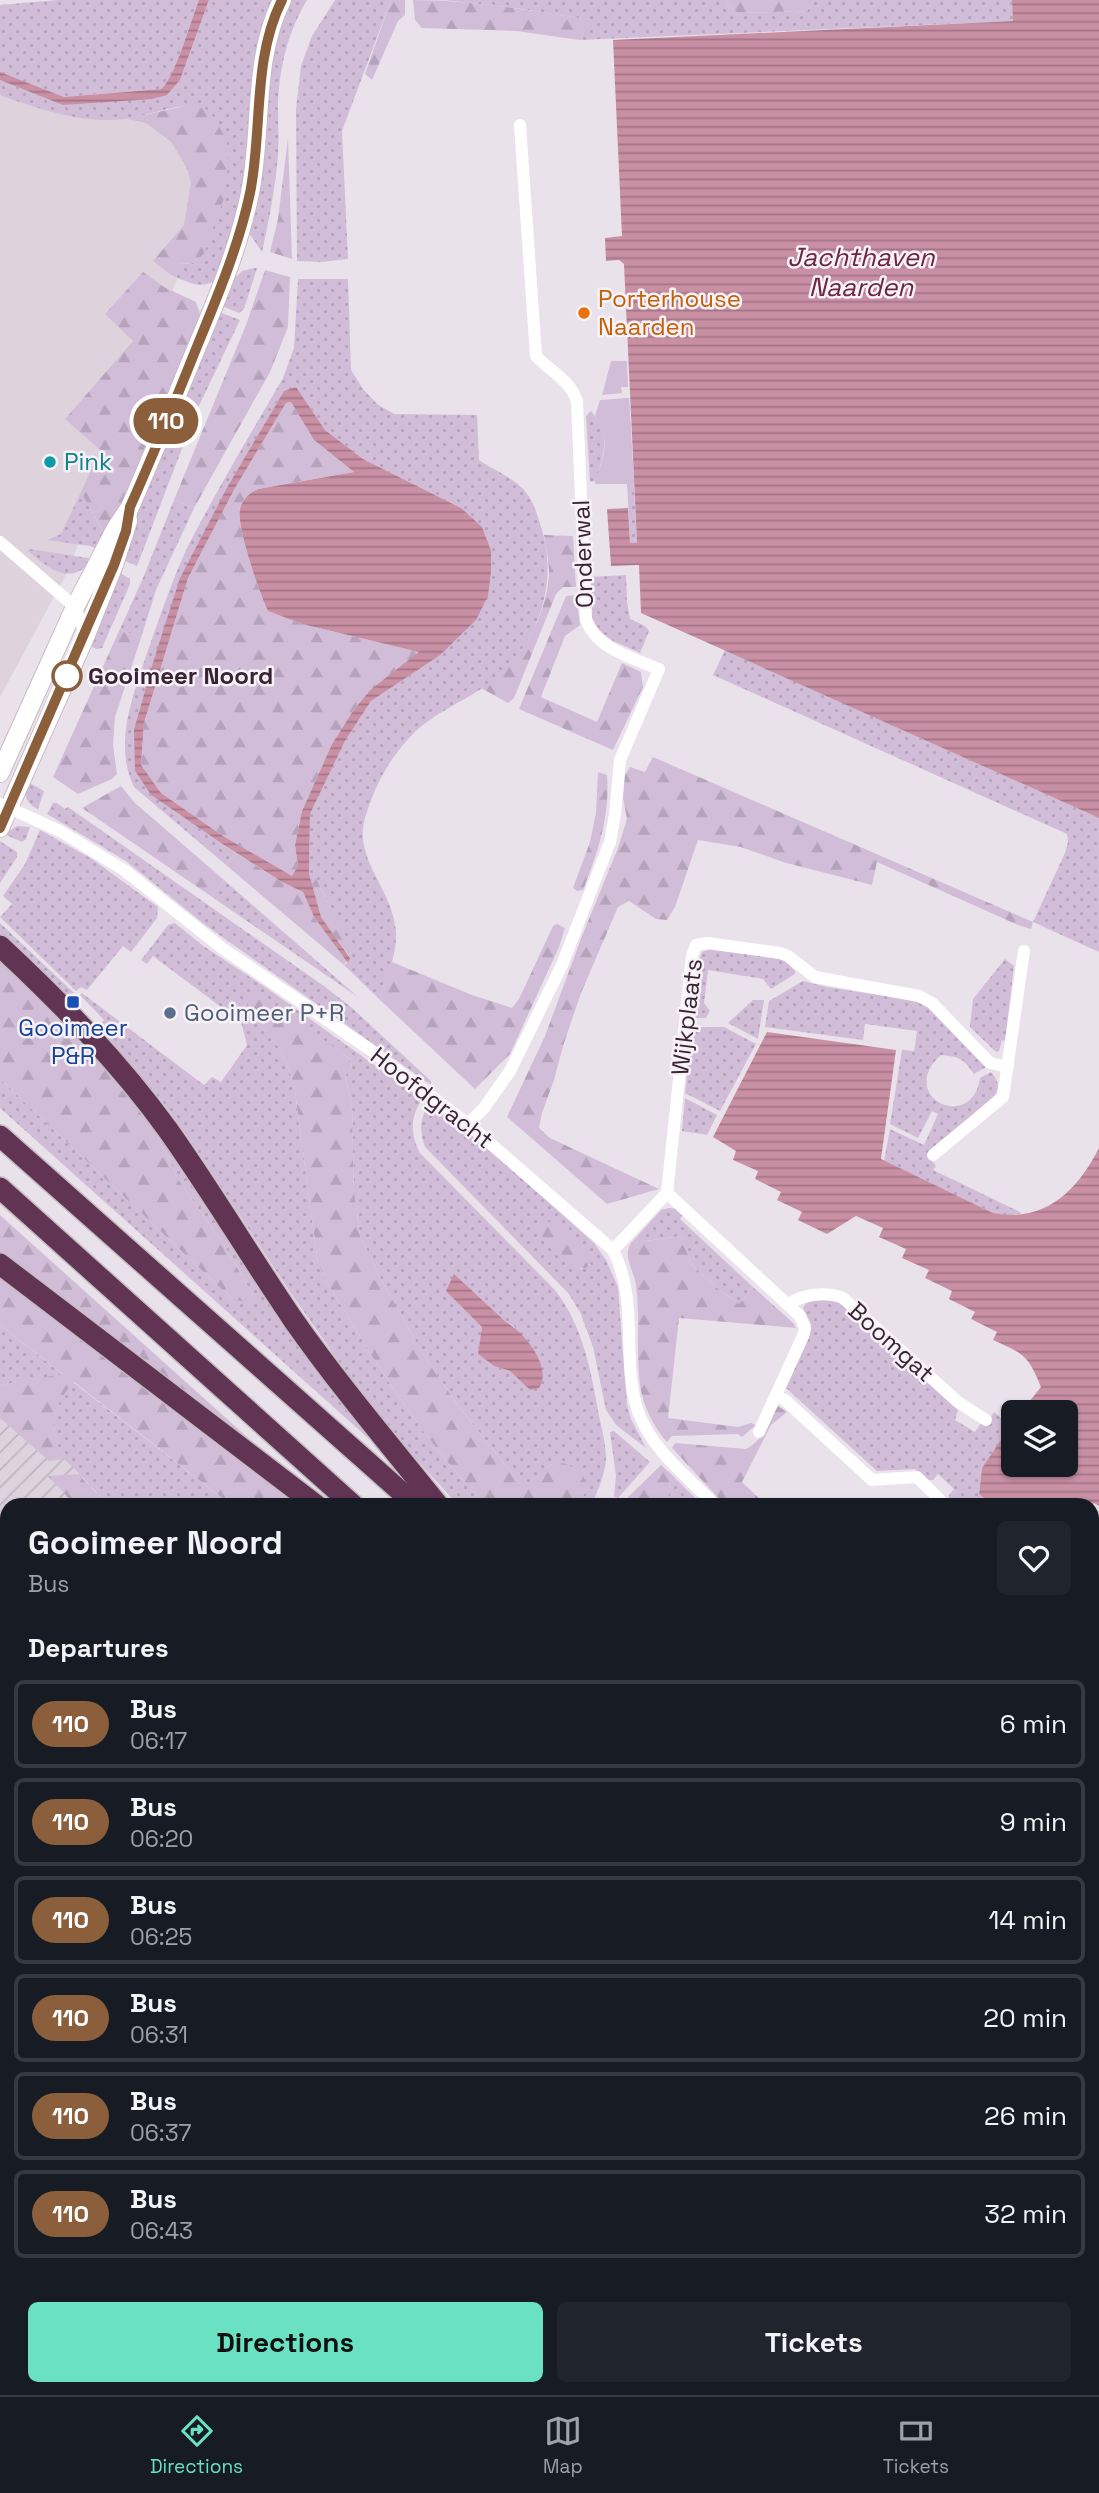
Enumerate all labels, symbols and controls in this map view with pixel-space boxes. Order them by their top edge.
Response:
water label: Jachthaven Naarden [787,240,936,304]
place label: Porterhouse Naarden [598,283,741,342]
marker: Porterhouse Naarden [576,305,592,321]
line badge: 110 [126,398,206,444]
text: 110 [147,405,185,436]
place label: Pink [64,446,112,477]
marker: Pink [42,454,58,470]
street label: Onderwal [565,499,600,609]
place label: Gooimeer Noord [88,660,273,691]
marker: Gooimeer Noord [52,661,82,691]
street label: Wijkplaats [664,957,709,1077]
marker: Gooimeer P&R [65,994,81,1010]
place label: Gooimeer P+R [184,997,344,1028]
marker: Gooimeer P+R [162,1005,178,1021]
place label: Gooimeer P&R [18,1012,128,1071]
street label: Hoofdgracht [365,1040,500,1155]
street label: Boomgat [842,1295,941,1388]
map controls [1001,1400,1078,1477]
button: layers [1001,1400,1078,1477]
button: heart [997,1521,1071,1595]
text: Gooimeer Noord [28,1522,283,1564]
text: Bus [28,1569,69,1599]
text: Departures [28,1631,169,1665]
text: Bus [130,1692,177,1726]
text: 6 min [1000,1707,1067,1741]
text: 110 [52,1708,89,1739]
text: 06:17 [130,1726,187,1756]
text: Bus [130,1790,177,1824]
text: 9 min [1000,1805,1067,1839]
text: 110 [52,1806,89,1837]
text: 06:20 [130,1824,193,1854]
text: Bus [130,1888,177,1922]
text: 14 min [989,1903,1067,1937]
text: 110 [52,1904,89,1935]
text: 06:25 [130,1922,192,1952]
text: Bus [130,1986,177,2020]
text: 20 min [983,2001,1067,2035]
text: 110 [52,2002,89,2033]
text: 06:31 [130,2020,188,2050]
text: Bus [130,2084,177,2118]
text: 26 min [984,2099,1067,2133]
text: 110 [52,2100,89,2131]
text: 06:37 [130,2118,192,2148]
text: Bus [130,2182,177,2216]
text: 32 min [984,2197,1067,2231]
text: 110 [52,2198,89,2229]
text: 06:43 [130,2216,193,2246]
button: Directions [28,2302,543,2382]
button: Tickets [557,2302,1071,2382]
tab: Directions [150,2412,243,2479]
tab: Map [543,2412,583,2479]
tab: Tickets [883,2412,949,2479]

